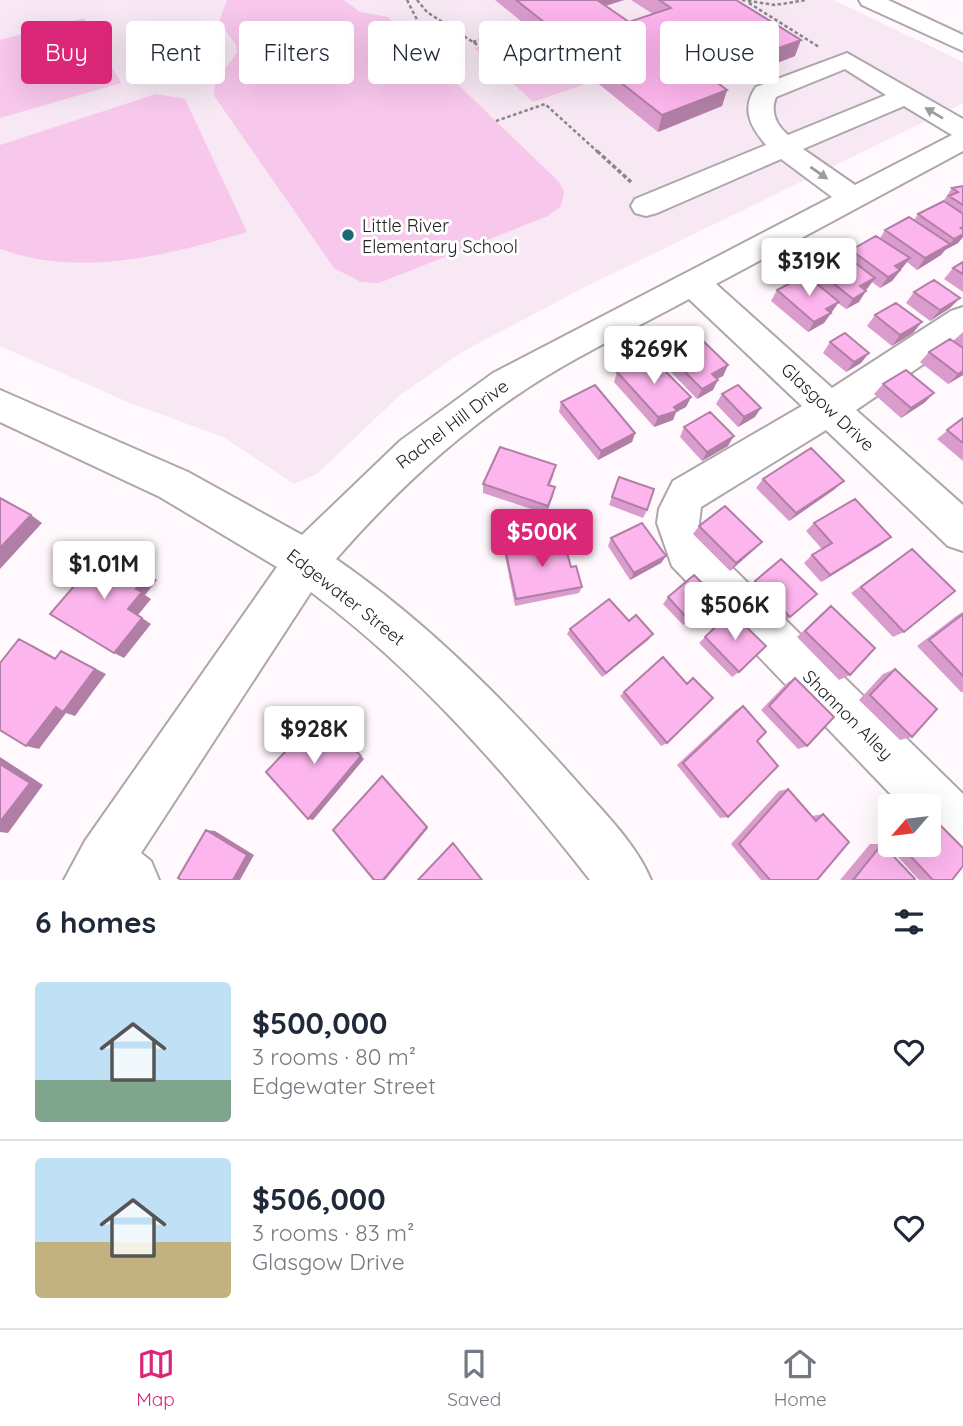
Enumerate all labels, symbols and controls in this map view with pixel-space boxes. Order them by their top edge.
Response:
chip: Buy [21,21,112,84]
chip: Rent [126,21,225,84]
chip: Filters [239,21,354,84]
chip: New [368,21,465,84]
chip: Apartment [479,21,646,84]
chip: House [660,21,779,84]
one-way arrow [925,107,944,119]
one-way arrow [810,166,828,180]
place label: Little River Elementary School [362,214,518,258]
marker: Little River Elementary School [340,227,356,243]
pin: $319K [760,238,858,298]
text: $319K [777,246,841,275]
pin: $269K [605,326,703,386]
text: $269K [620,334,688,363]
street label: Glasgow Drive [776,358,880,456]
street label: Rachel Hill Drive [391,374,513,474]
pin: $500K [493,510,591,569]
text: $500K [507,517,577,546]
pin: $1.01M [47,542,161,601]
street label: Edgewater Street [282,544,410,650]
text: $1.01M [69,549,139,578]
pin: $506K [686,582,784,642]
text: $506K [701,590,769,619]
street label: Shannon Alley [798,665,898,765]
pin: $928K [265,706,363,766]
text: $928K [280,714,348,743]
north arrow [878,794,942,858]
map controls [878,794,941,857]
text: 6 homes [35,903,156,941]
icon: filters [890,903,928,941]
text: $500,000 [252,1004,388,1042]
icon: home [91,1010,175,1094]
icon: heart [890,1033,928,1071]
text: 3 rooms · 80 m² [252,1042,416,1071]
text: Edgewater Street [252,1071,436,1100]
text: $506,000 [252,1180,386,1218]
icon: home [91,1186,175,1270]
icon: heart [890,1209,928,1247]
text: 3 rooms · 83 m² [252,1218,414,1247]
text: Glasgow Drive [252,1247,405,1276]
tab: Map [136,1345,175,1411]
tab: Saved [447,1345,501,1411]
tab: Home [774,1345,827,1411]

